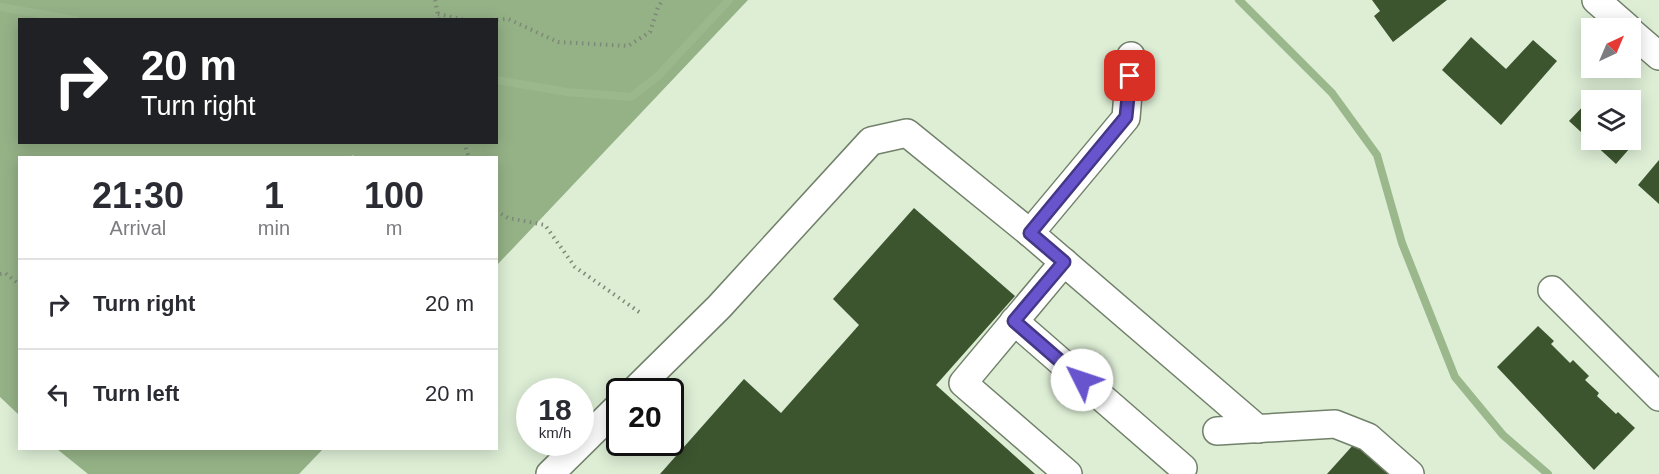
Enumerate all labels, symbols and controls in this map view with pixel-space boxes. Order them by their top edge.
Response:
north arrow [1581,18,1641,78]
map controls [1581,18,1641,150]
icon: right [42,42,120,120]
text: 20 m [141,42,237,89]
pin [1104,50,1155,101]
icon: arrive [1113,59,1146,92]
button: layers [1581,90,1641,150]
text: Turn right [141,91,256,121]
text: 21:30 [92,175,184,216]
text: 1 [264,175,284,216]
text: 100 [364,175,424,216]
text: Arrival [110,217,166,239]
text: min [258,217,290,239]
text: m [386,217,402,239]
icon: right [42,288,75,321]
text: Turn right [93,291,195,316]
text: 20 m [425,291,474,316]
position arrow [1050,348,1114,412]
icon: left [42,378,75,411]
speed limit sign: 20 [606,378,684,456]
text: Turn left [93,381,179,406]
text: 20 m [425,381,474,406]
text: 18 [538,393,572,426]
text: km/h [539,424,571,441]

